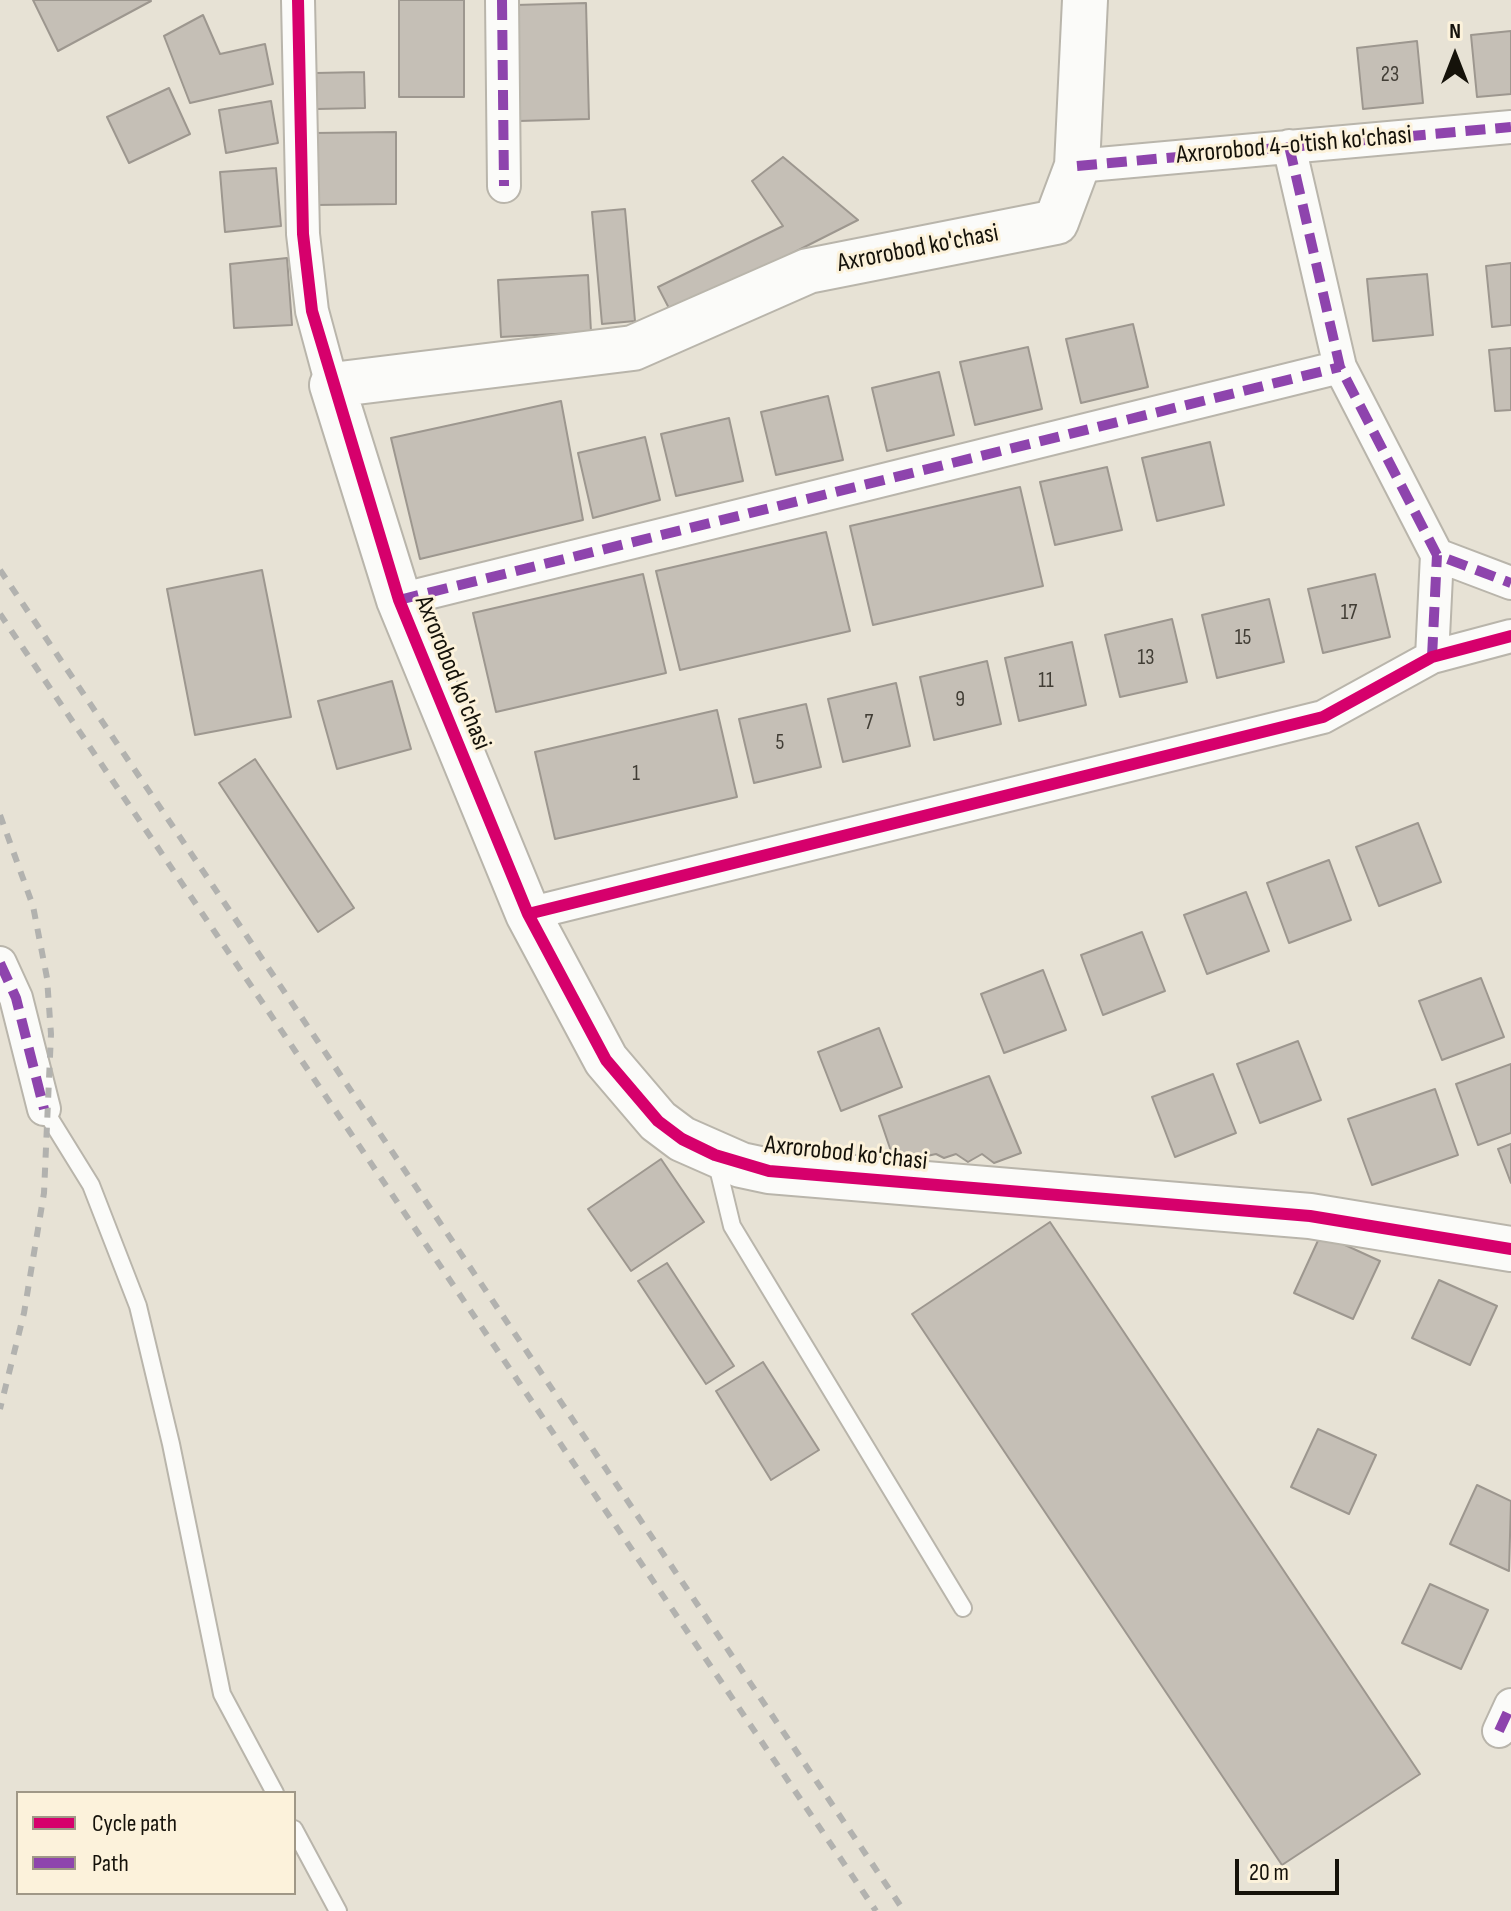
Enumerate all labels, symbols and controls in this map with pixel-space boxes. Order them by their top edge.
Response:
north arrow [1415,16,1495,96]
text: N [1449,18,1461,45]
house number: 23 [1381,62,1399,88]
street label: Axrorobod 4-o'tish ko'chasi [1175,120,1413,172]
street label: Axrorobod ko'chasi [835,218,1001,280]
street label: Axrorobod ko'chasi [407,591,497,755]
house number: 17 [1341,600,1357,626]
house number: 15 [1235,625,1251,651]
house number: 13 [1138,645,1154,671]
house number: 11 [1038,668,1054,694]
house number: 9 [955,687,965,713]
house number: 7 [865,710,873,736]
house number: 5 [776,730,784,756]
house number: 1 [632,761,640,787]
street label: Axrorobod ko'chasi [763,1130,929,1178]
legend [16,1791,296,1895]
text: Cycle path [92,1809,177,1838]
scale bar [1239,1843,1343,1893]
text: Path [92,1849,129,1878]
text: 20 m [1249,1858,1289,1887]

